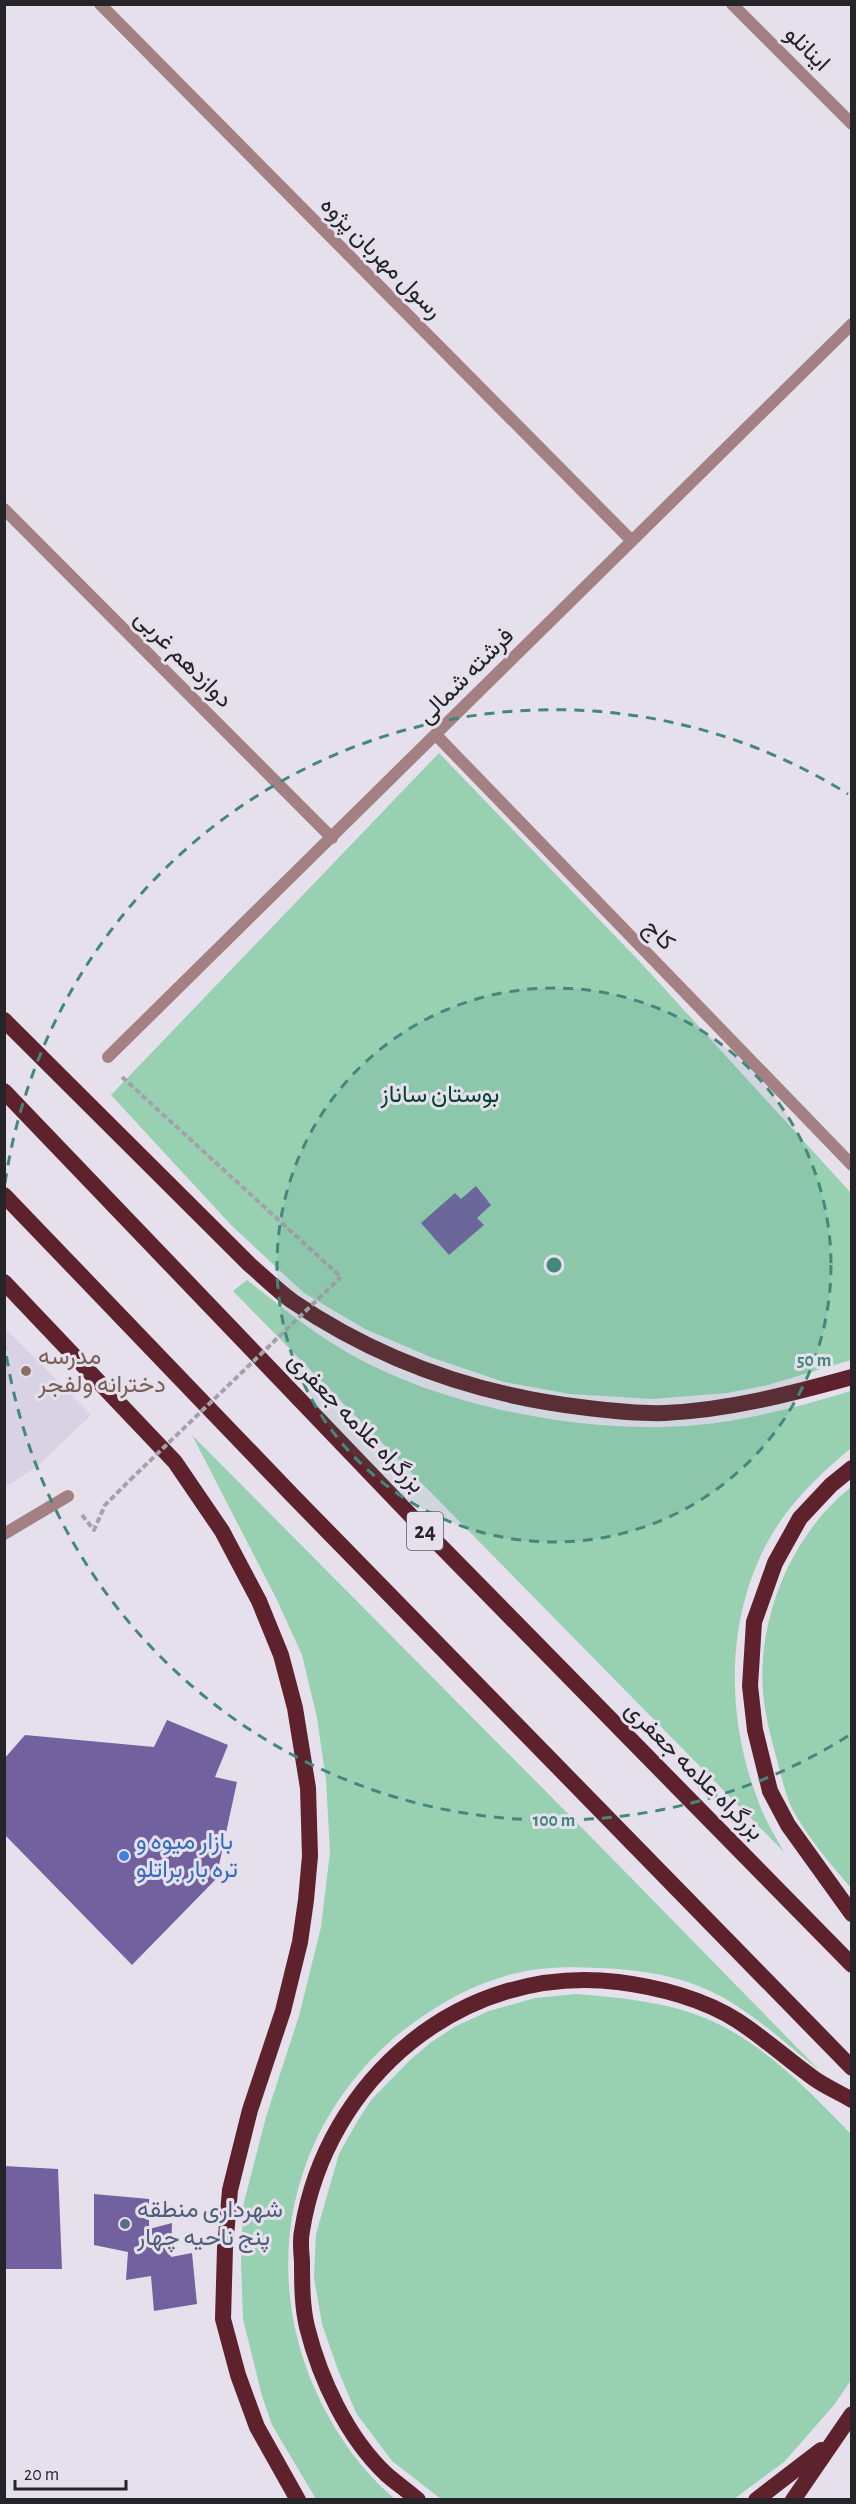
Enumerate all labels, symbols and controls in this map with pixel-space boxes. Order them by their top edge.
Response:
street label: اینانلو [779,22,834,77]
street label: رسول مهربان پژوه [313,192,447,326]
street label: دوازدهم غربی [127,605,237,715]
street label: فرشته شمالی [414,624,520,730]
street label: کاج [637,915,679,957]
park label: بوستان ساناز [380,1083,499,1109]
centre of rings [544,1255,564,1275]
place label: مدرسه دخترانه ولفجر [37,1345,166,1399]
street label: بزرگراه علامه جعفری [282,1347,430,1499]
text: 50 m [797,1352,831,1370]
marker: مدرسه دخترانه ولفجر [19,1364,33,1378]
road number: 24 [407,1512,443,1550]
street label: بزرگراه علامه جعفری [619,1696,769,1846]
text: 100 m [533,1812,575,1830]
place label: بازار میوه و تره بار براتلو [136,1830,238,1884]
marker: بازار میوه و تره بار براتلو [117,1849,131,1863]
place label: شهرداری منطقه پنج ناحیه چهار [136,2198,283,2254]
marker: شهرداری منطقه پنج ناحیه چهار [118,2217,132,2231]
scale bar [15,2453,126,2491]
text: 20 m [24,2466,59,2484]

